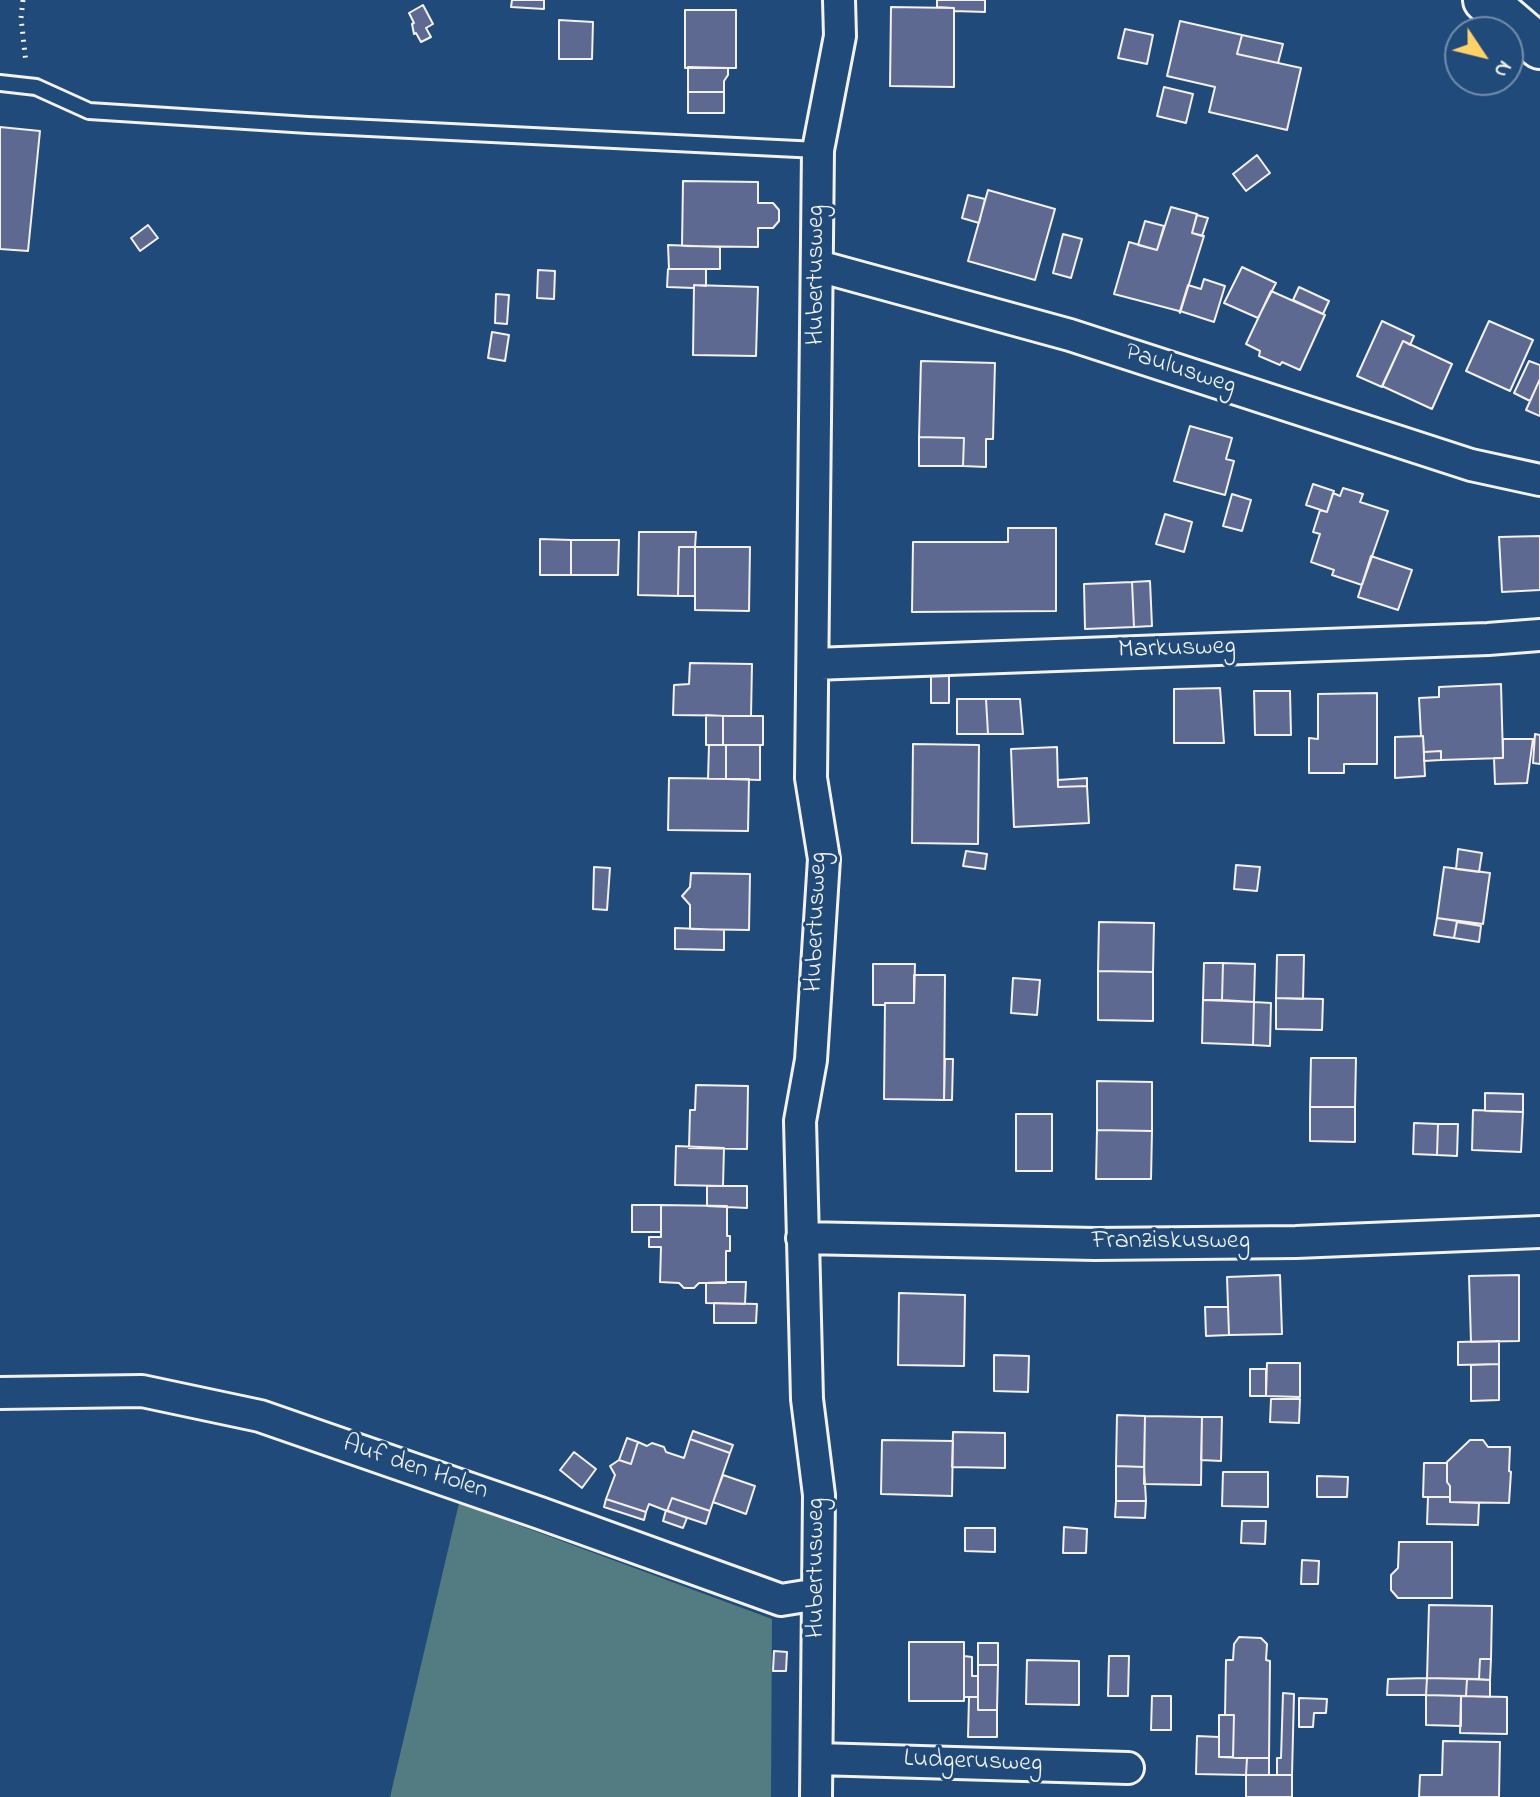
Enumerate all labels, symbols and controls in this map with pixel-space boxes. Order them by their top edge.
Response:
north arrow [1444,16,1524,96]
text: N [1485,53,1519,84]
street label: Hubertusweg [802,205,834,345]
street label: Paulusweg [1120,338,1240,404]
street label: Markusweg [1118,632,1236,668]
street label: Hubertusweg [800,851,836,993]
street label: Franziskusweg [1092,1227,1250,1259]
street label: Auf den Holen [338,1430,492,1508]
street label: Hubertusweg [802,1498,834,1638]
street label: Ludgerusweg [903,1745,1043,1781]

